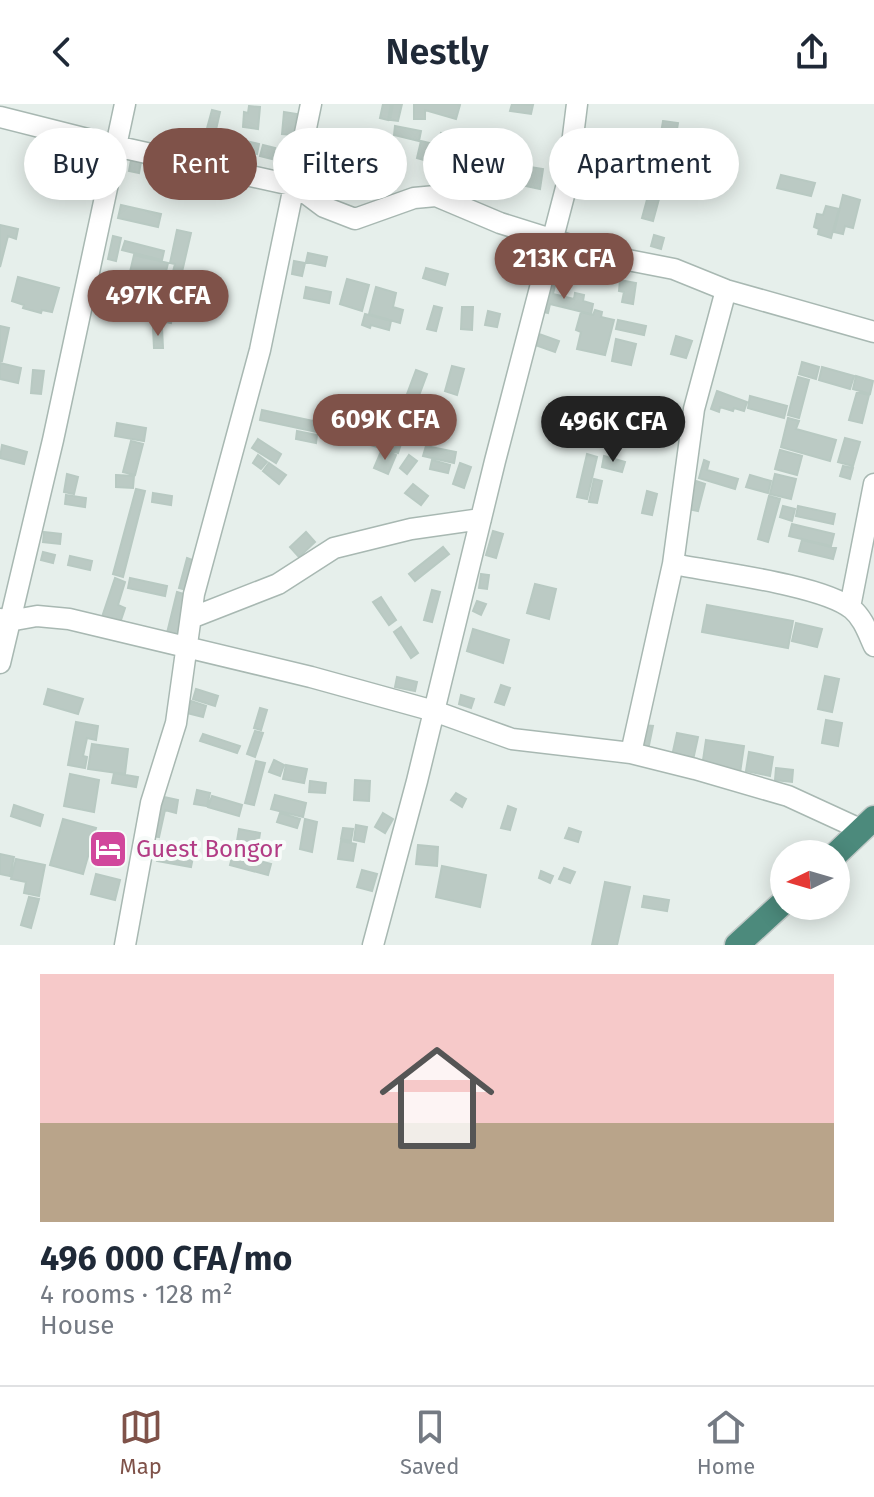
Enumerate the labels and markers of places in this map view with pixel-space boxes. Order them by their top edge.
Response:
pin: 213K CFA [481,233,647,301]
pin: 497K CFA [75,270,241,338]
pin: 609K CFA [302,394,468,462]
pin: 496K CFA [530,396,696,464]
hotel icon: Guest Bongor [87,828,129,870]
place label: Guest Bongor [136,835,283,863]

